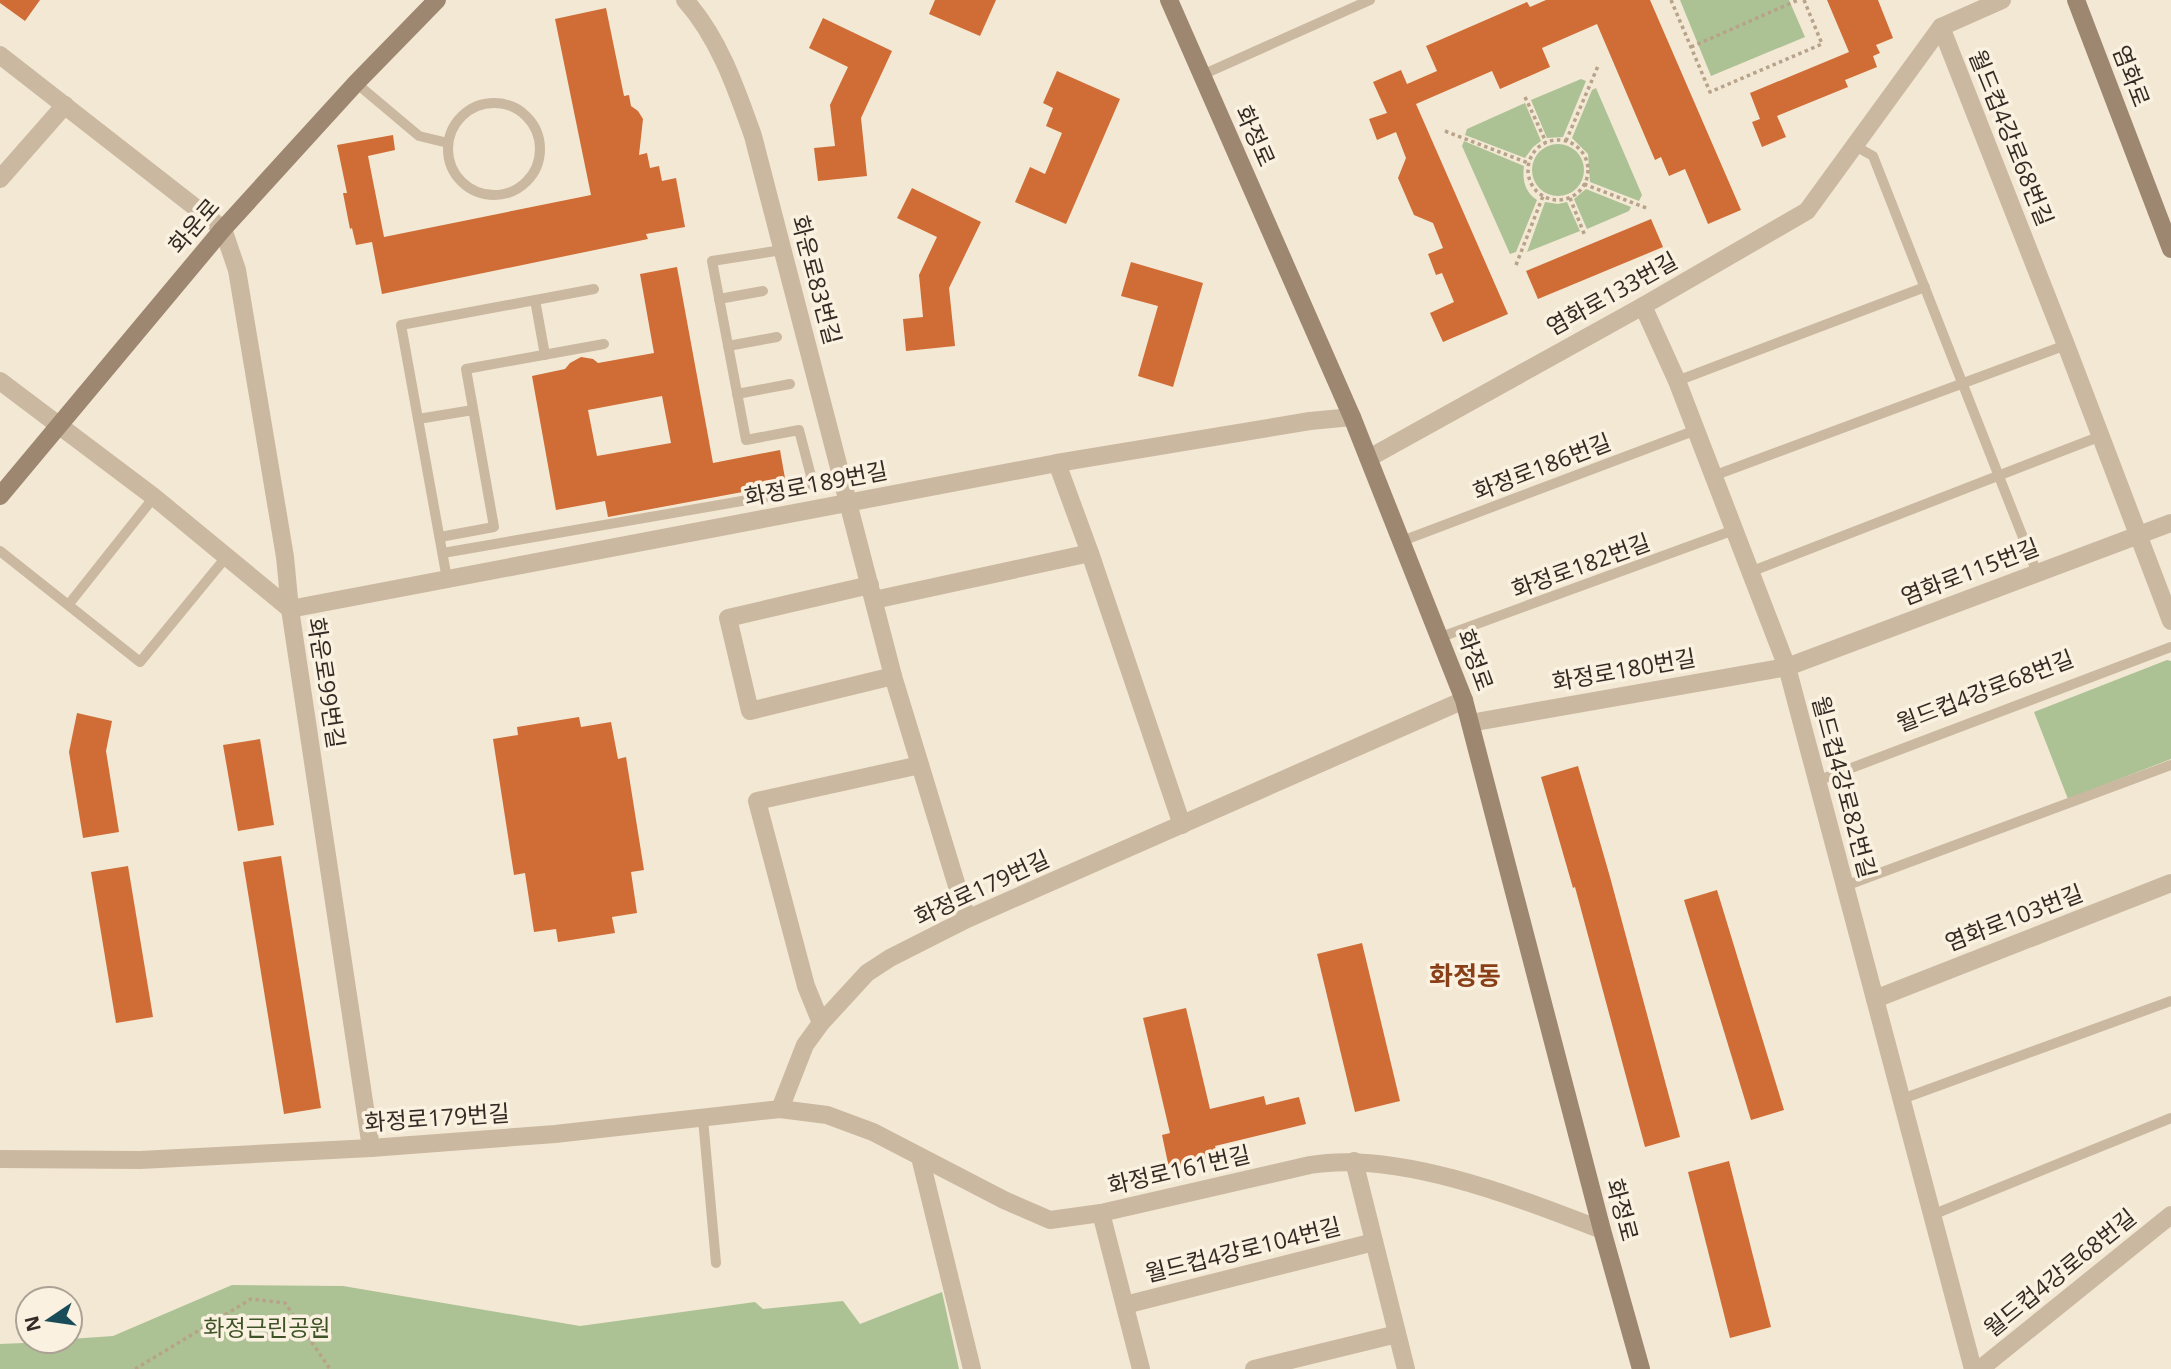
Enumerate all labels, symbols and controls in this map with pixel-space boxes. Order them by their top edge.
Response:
street label: 염화로 [2106,40,2158,111]
street label: 월드컵4강로68번길 [1962,45,2062,231]
street label: 화정로 [1228,100,1283,171]
street label: 화운로 [160,191,226,260]
street label: 화운로83번길 [784,212,850,348]
street label: 염화로133번길 [1540,244,1683,342]
street label: 화정로186번길 [1468,425,1615,507]
street label: 화정로189번길 [741,453,890,513]
street label: 화정로182번길 [1507,525,1654,605]
street label: 염화로115번길 [1896,530,2043,612]
street label: 화운로99번길 [301,615,353,751]
street label: 화정로 [1450,624,1502,695]
street label: 화정로180번길 [1550,641,1698,697]
street label: 월드컵4강로68번길 [1891,642,2078,739]
street label: 월드컵4강로82번길 [1805,692,1885,881]
street label: 화정로179번길 [909,842,1054,932]
street label: 염화로103번길 [1940,876,2087,958]
district label: 화정동 [1429,957,1501,993]
street label: 화정로179번길 [363,1096,511,1138]
street label: 화정로161번길 [1104,1137,1253,1201]
street label: 화정로 [1599,1175,1647,1245]
street label: 월드컵4강로68번길 [1976,1201,2142,1344]
street label: 월드컵4강로104번길 [1142,1209,1344,1289]
north arrow [14,1285,84,1355]
park label: 화정근린공원 [204,1311,330,1343]
text: N [18,1313,47,1334]

